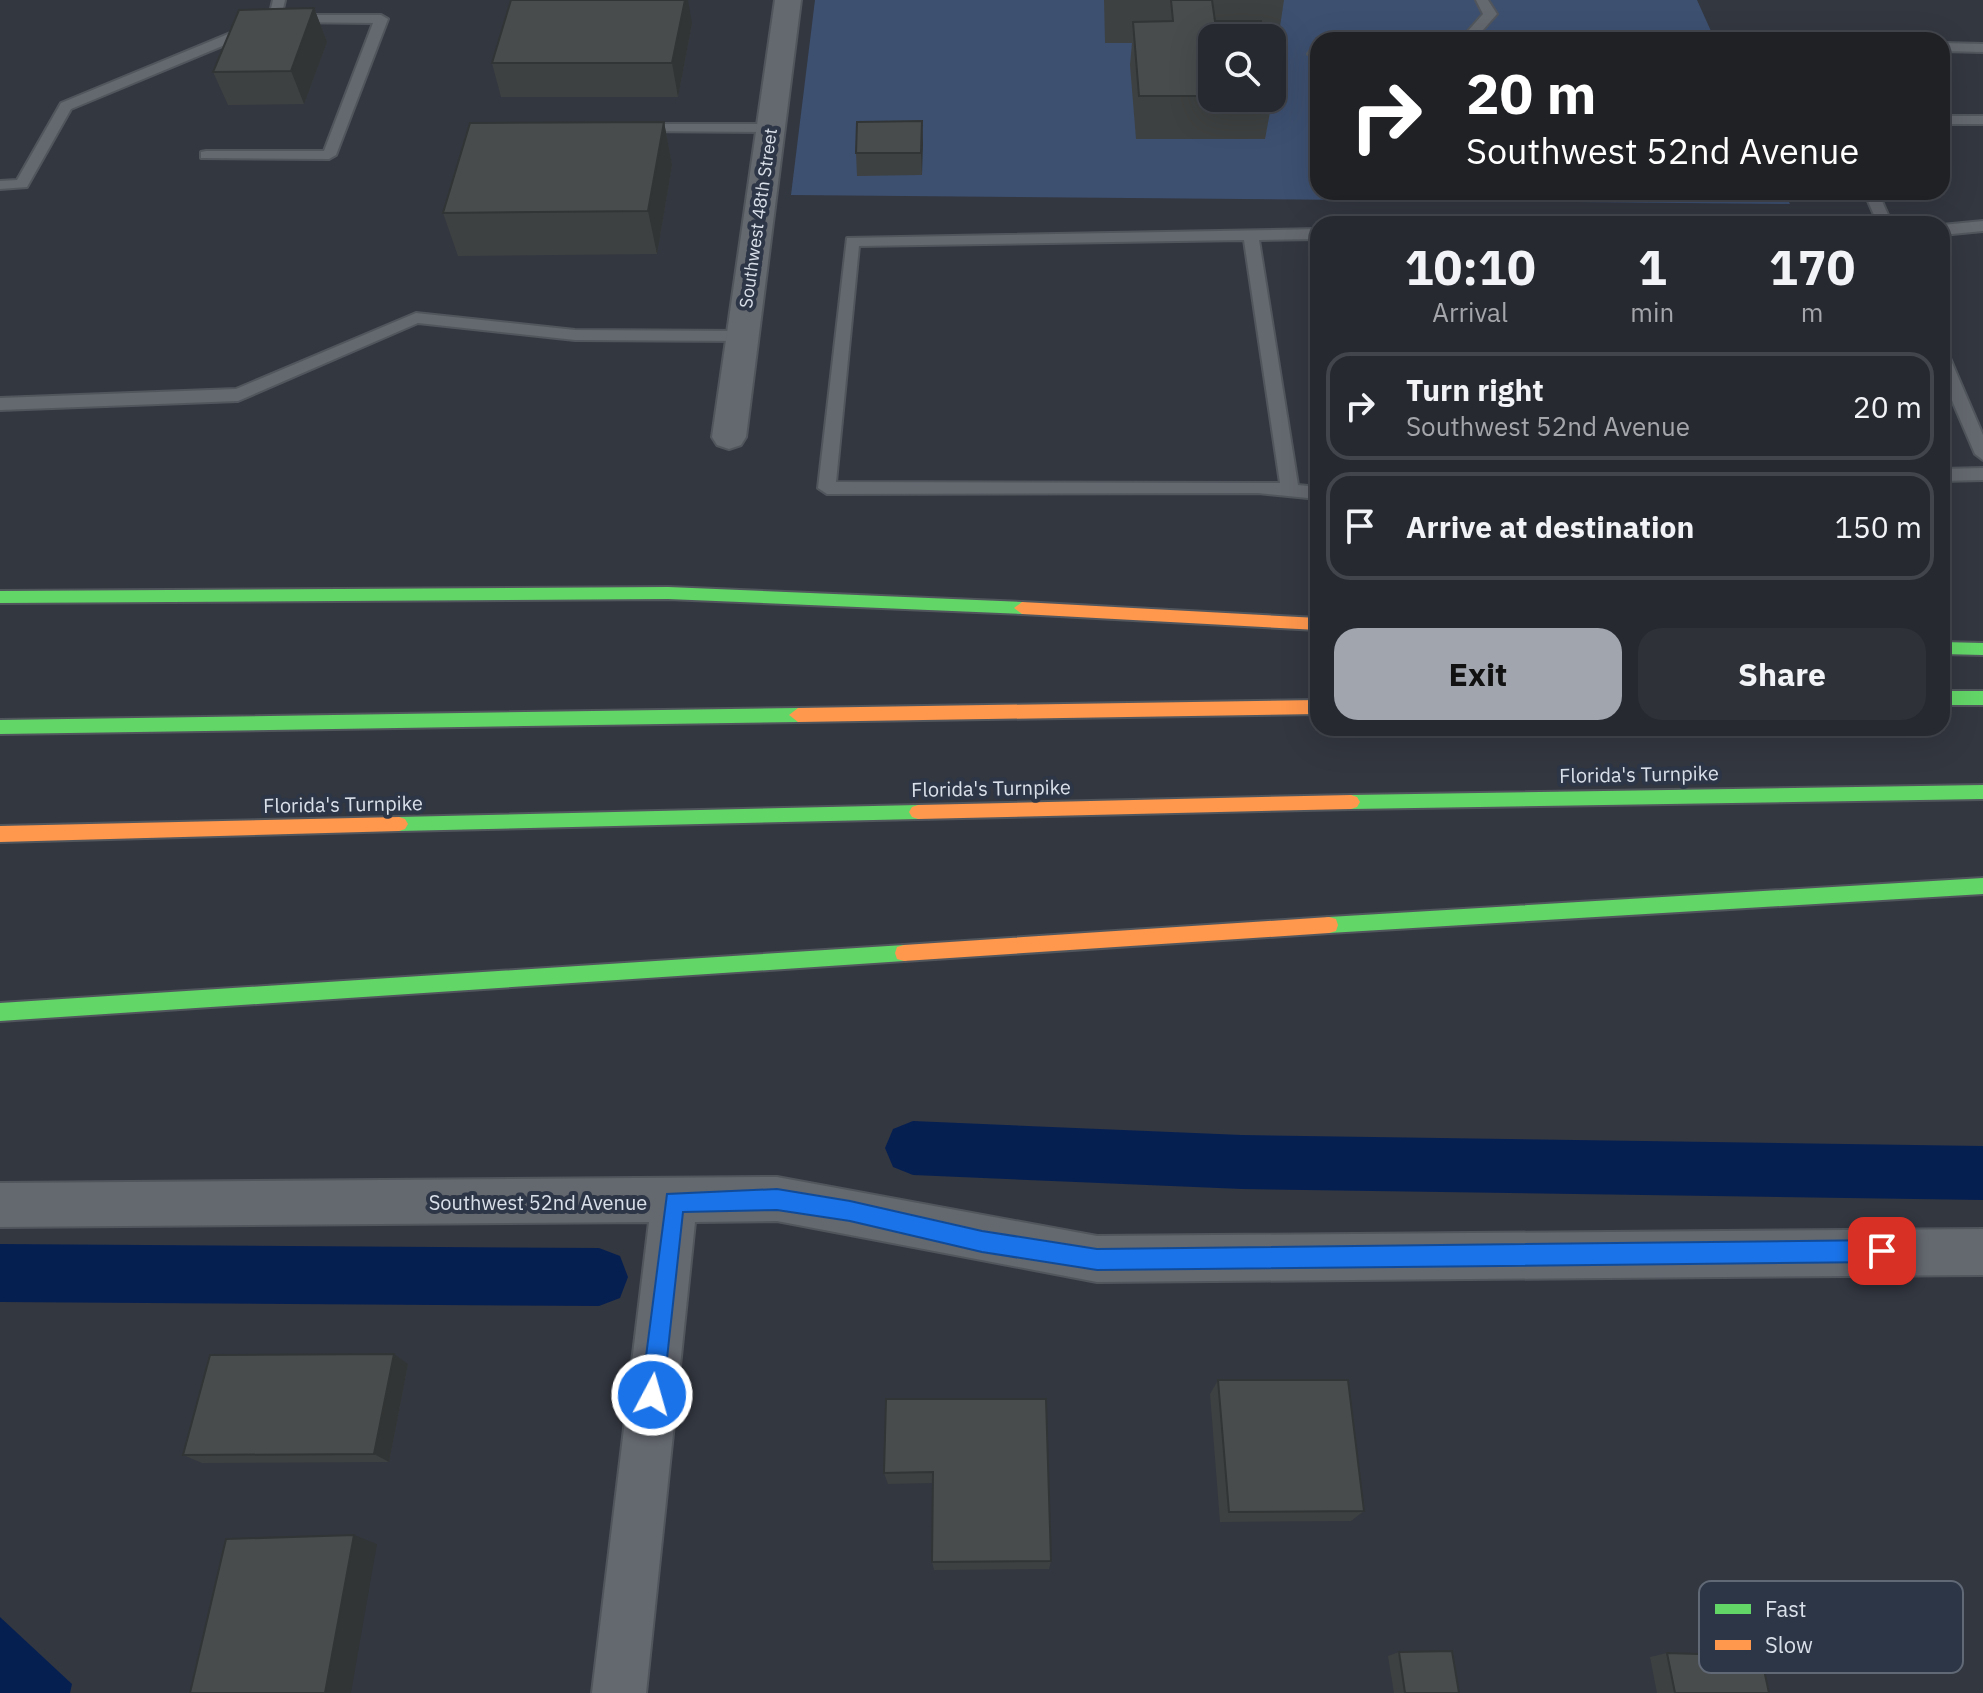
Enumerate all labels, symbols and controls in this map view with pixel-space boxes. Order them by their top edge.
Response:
map controls [1198,24,1286,112]
button: search [1198,24,1286,112]
text: 20 m [1466,57,1596,129]
icon: right [1334,64,1438,168]
street label: Southwest 48th Street [734,126,782,310]
text: Southwest 52nd Avenue [1466,127,1859,174]
text: 10:10 [1405,236,1536,298]
text: 1 [1638,236,1667,298]
text: 170 [1769,236,1855,298]
text: Arrival [1432,295,1508,329]
text: min [1630,295,1674,329]
text: m [1801,295,1823,329]
text: Turn right [1406,370,1544,409]
icon: right [1338,384,1382,428]
text: 20 m [1853,387,1922,426]
text: Southwest 52nd Avenue [1406,409,1690,443]
icon: arrive [1338,504,1382,548]
text: Arrive at destination [1406,507,1694,546]
text: 150 m [1835,507,1922,546]
button: Exit [1334,628,1622,720]
button: Share [1638,628,1926,720]
street label: Florida's Turnpike [1559,759,1719,789]
street label: Florida's Turnpike [911,773,1071,803]
street label: Florida's Turnpike [263,789,423,819]
street label: Southwest 52nd Avenue [429,1189,647,1216]
pin [1848,1217,1916,1285]
icon: arrive [1860,1229,1904,1273]
position arrow [610,1353,694,1437]
legend [1699,1581,1963,1673]
text: Fast [1765,1594,1806,1623]
text: Slow [1765,1630,1813,1659]

